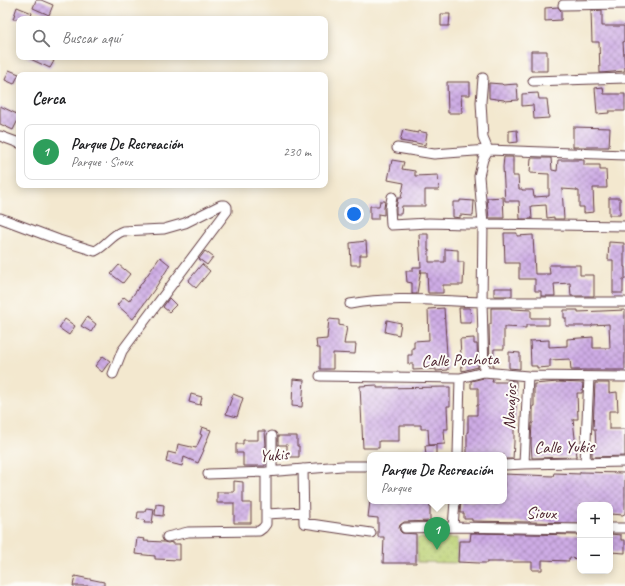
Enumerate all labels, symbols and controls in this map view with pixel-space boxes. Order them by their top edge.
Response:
search box [16,16,328,60]
icon: search [30,27,52,49]
text: Buscar aquí [62,29,121,48]
text: Cerca [32,88,65,109]
text: Parque De Recreación [71,135,183,154]
text: 1 [43,144,49,160]
text: 230 m [283,144,311,160]
text: Parque · Sioux [71,154,132,170]
your location [344,204,364,224]
street label: Calle Pochota [421,348,500,372]
street label: Navajos [498,382,522,430]
street label: Calle Yukis [534,436,596,458]
street label: Yukis [259,443,290,466]
popup [367,452,507,504]
text: Parque De Recreación [381,461,493,480]
text: Parque [381,480,411,496]
street label: Sioux [526,502,557,524]
map controls [577,502,613,574]
button: + [577,502,613,538]
pin: 1 [424,517,450,550]
button: − [577,538,613,574]

